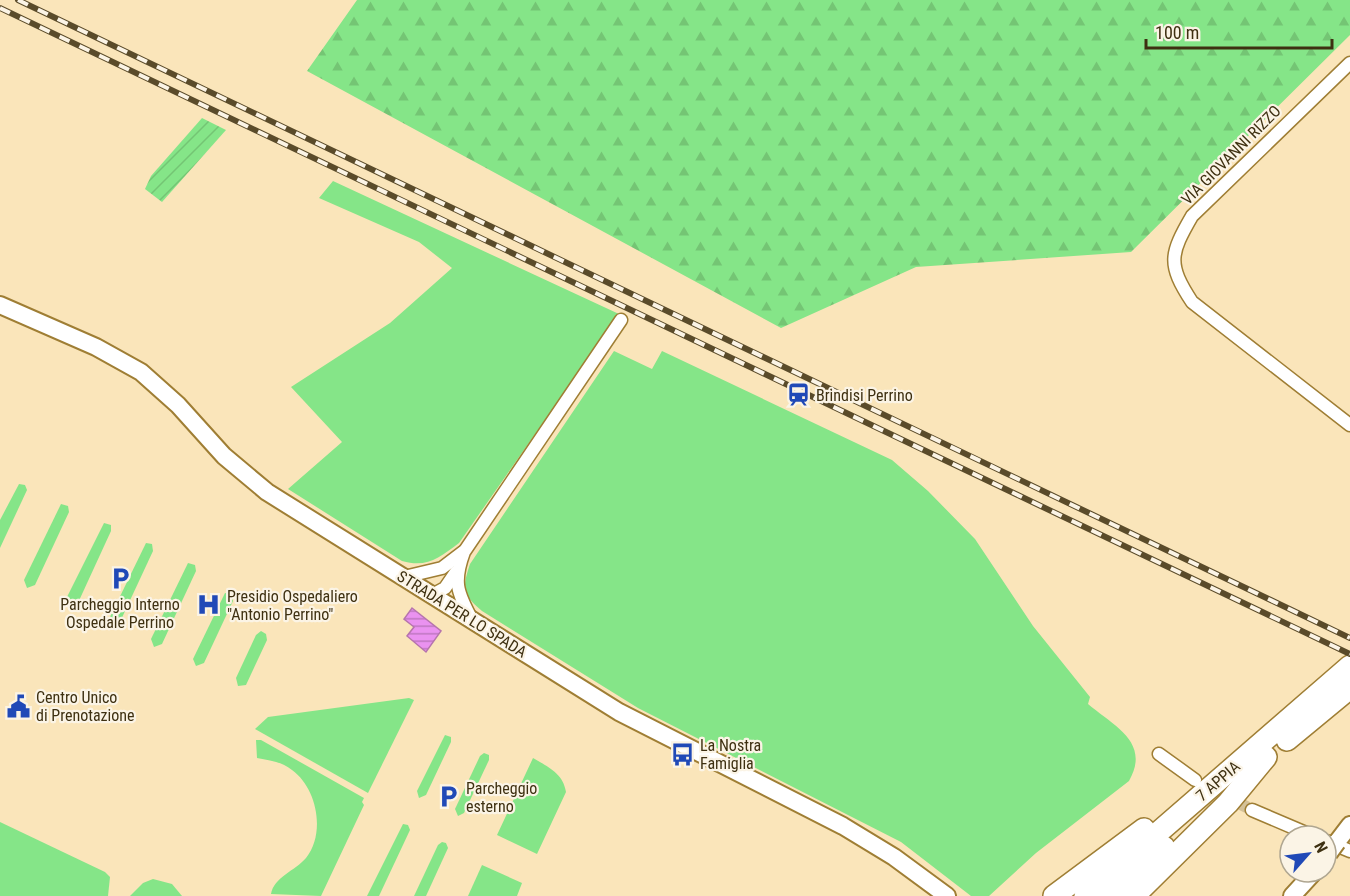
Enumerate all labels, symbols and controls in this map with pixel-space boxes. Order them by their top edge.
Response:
scale bar [1146,12,1332,50]
text: 100 m [1155,22,1199,43]
street label: VIA GIOVANNI RIZZO [1177,101,1285,209]
station icon: Brindisi Perrino [785,382,811,408]
place label: Brindisi Perrino [816,386,913,405]
parking icon: Parcheggio Interno Ospedale Perrino [107,566,133,592]
street label: STRADA PER LO SPADA [394,566,530,662]
place label: Presidio Ospedaliero "Antonio Perrino" [227,587,358,624]
hospital icon: Presidio Ospedaliero "Antonio Perrino" [196,592,222,618]
place label: Parcheggio Interno Ospedale Perrino [60,595,180,632]
place label: Centro Unico di Prenotazione [36,688,135,725]
public building icon: Centro Unico di Prenotazione [5,693,31,719]
place label: La Nostra Famiglia [700,736,761,773]
bus stop icon: La Nostra Famiglia [669,741,695,767]
street label: 7 APPIA [1192,757,1244,805]
place label: Parcheggio esterno [466,779,537,816]
parking icon: Parcheggio esterno [435,784,461,810]
north arrow [1278,824,1338,884]
text: N [1310,838,1331,856]

